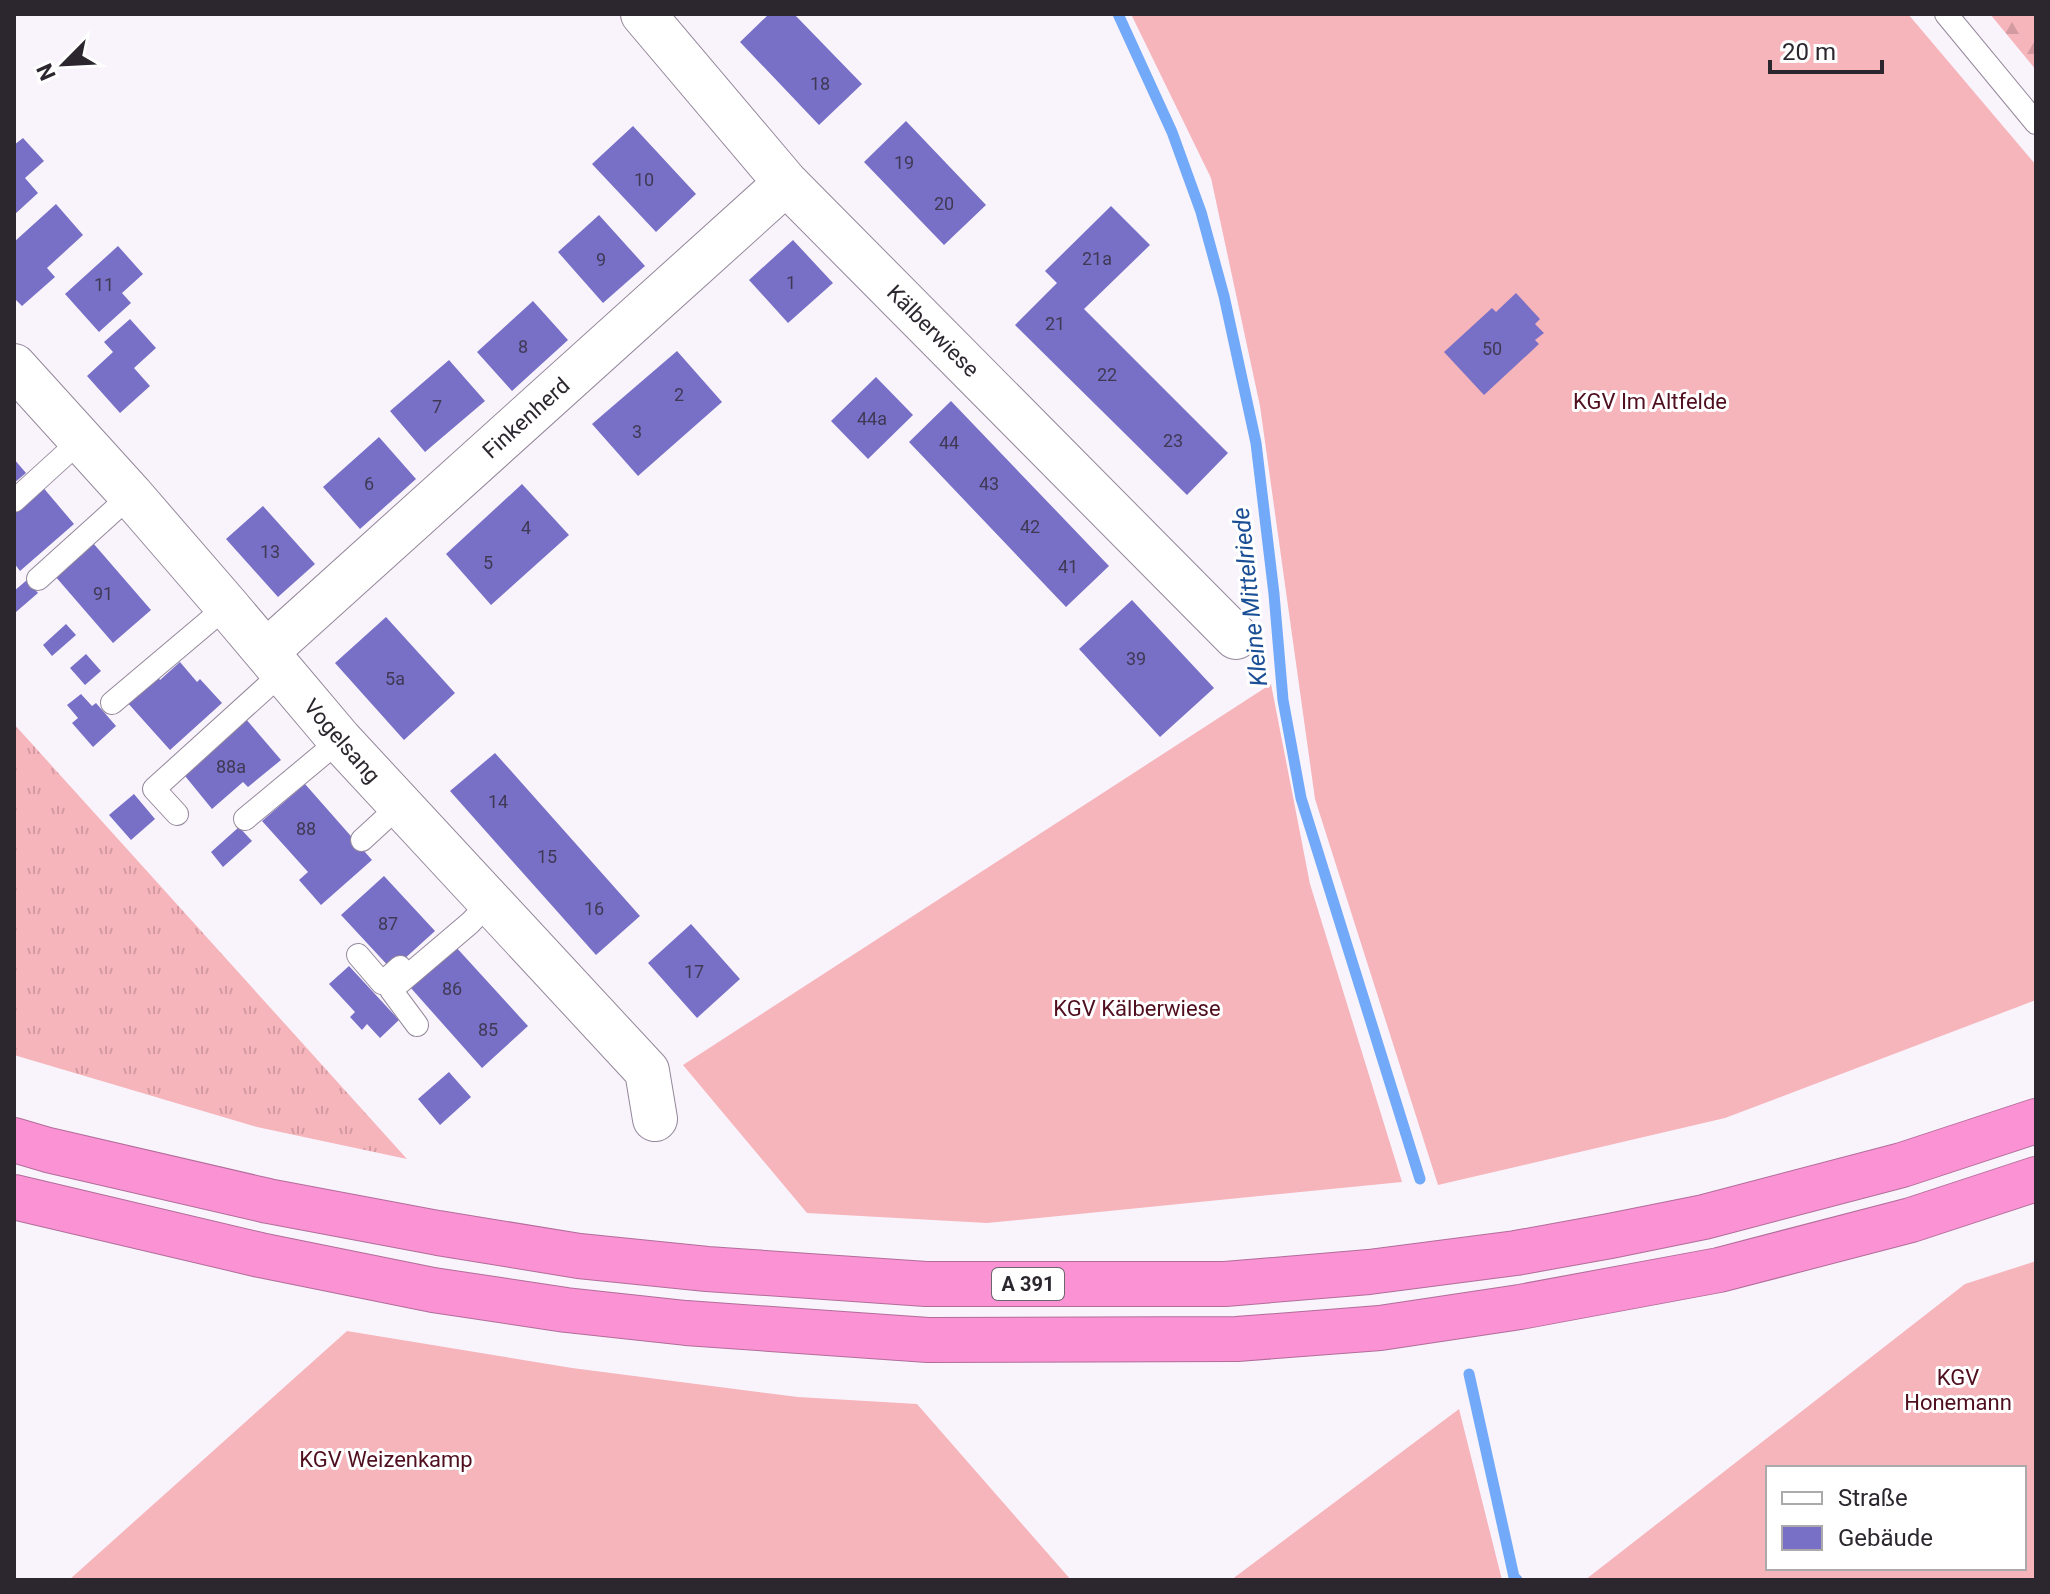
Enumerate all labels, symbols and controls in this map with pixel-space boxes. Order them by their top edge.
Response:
north arrow [24,24,104,104]
scale bar [1770,24,1882,74]
text: 20 m [1782,38,1836,66]
text: N [32,60,61,84]
house number: 18 [810,73,830,94]
house number: 19 [894,152,914,173]
house number: 10 [634,169,654,190]
house number: 20 [934,193,954,214]
house number: 21a [1082,248,1112,269]
house number: 9 [596,249,606,270]
house number: 1 [786,272,796,293]
house number: 11 [94,274,114,295]
street label: Kälberwiese [882,280,984,382]
house number: 21 [1045,313,1065,334]
house number: 8 [518,336,528,357]
house number: 50 [1482,338,1502,359]
house number: 22 [1097,364,1117,385]
street label: Finkenherd [478,373,574,463]
house number: 2 [674,384,684,405]
park label: KGV Im Altfelde [1573,389,1727,414]
house number: 7 [432,396,442,417]
house number: 44a [857,408,887,429]
house number: 3 [632,421,642,442]
house number: 23 [1163,430,1183,451]
house number: 44 [939,432,959,453]
house number: 6 [364,473,374,494]
house number: 43 [979,473,999,494]
water label: Kleine Mittelriede [1227,506,1273,688]
house number: 42 [1020,516,1040,537]
house number: 4 [521,517,531,538]
house number: 13 [260,541,280,562]
house number: 5 [483,552,493,573]
house number: 41 [1058,556,1078,577]
house number: 91 [93,583,113,604]
house number: 39 [1126,648,1146,669]
house number: 5a [385,668,405,689]
street label: Vogelsang [299,694,385,788]
house number: 88a [216,756,246,777]
house number: 14 [488,791,508,812]
house number: 88 [296,818,316,839]
house number: 15 [537,846,557,867]
house number: 16 [584,898,604,919]
house number: 87 [378,913,398,934]
house number: 17 [684,961,704,982]
house number: 86 [442,978,462,999]
park label: KGV Kälberwiese [1053,996,1221,1021]
house number: 85 [478,1019,498,1040]
road number: A 391 [992,1268,1064,1300]
park label: KGV Honemann [1904,1365,2012,1415]
park label: KGV Weizenkamp [299,1447,473,1472]
legend [1766,1466,2026,1570]
text: Straße [1838,1484,1908,1512]
text: Gebäude [1838,1524,1933,1552]

